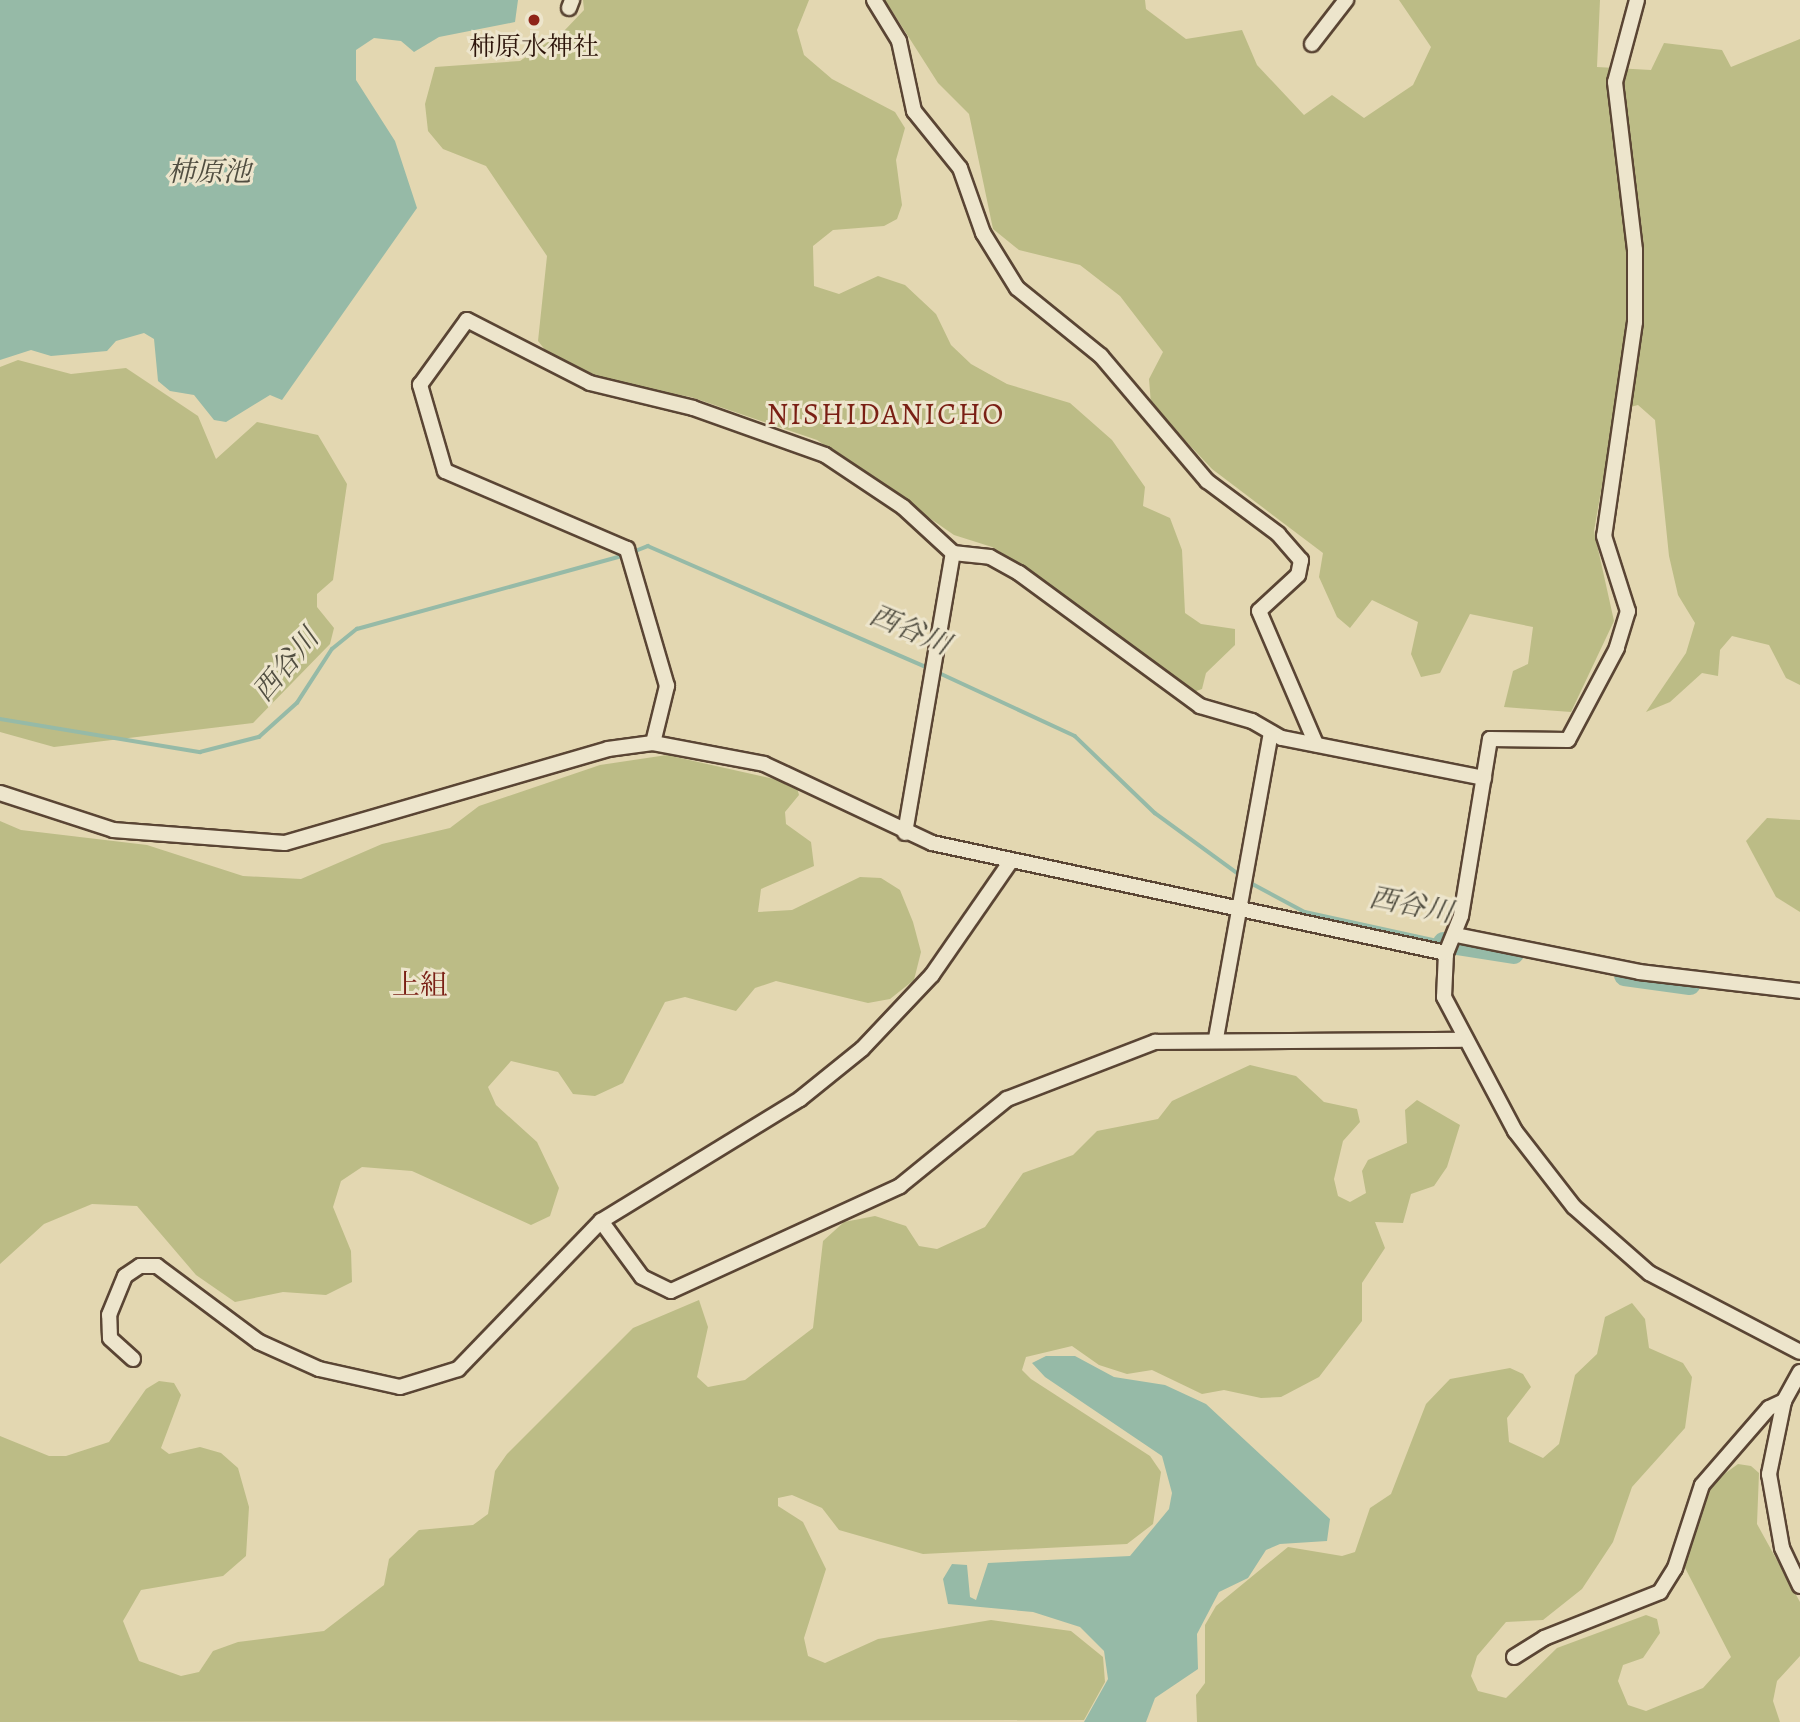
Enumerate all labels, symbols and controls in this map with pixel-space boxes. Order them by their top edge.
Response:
marker: 柿原水神社 [526,12,542,28]
place label: 柿原水神社 [469,31,599,63]
water label: 柿原池 [167,155,251,189]
district label: NISHIDANICHO [768,396,1004,432]
water label: 西谷川 [865,598,955,662]
water label: 西谷川 [246,622,326,708]
water label: 西谷川 [1367,880,1455,930]
district label: 上組 [392,968,448,1002]

